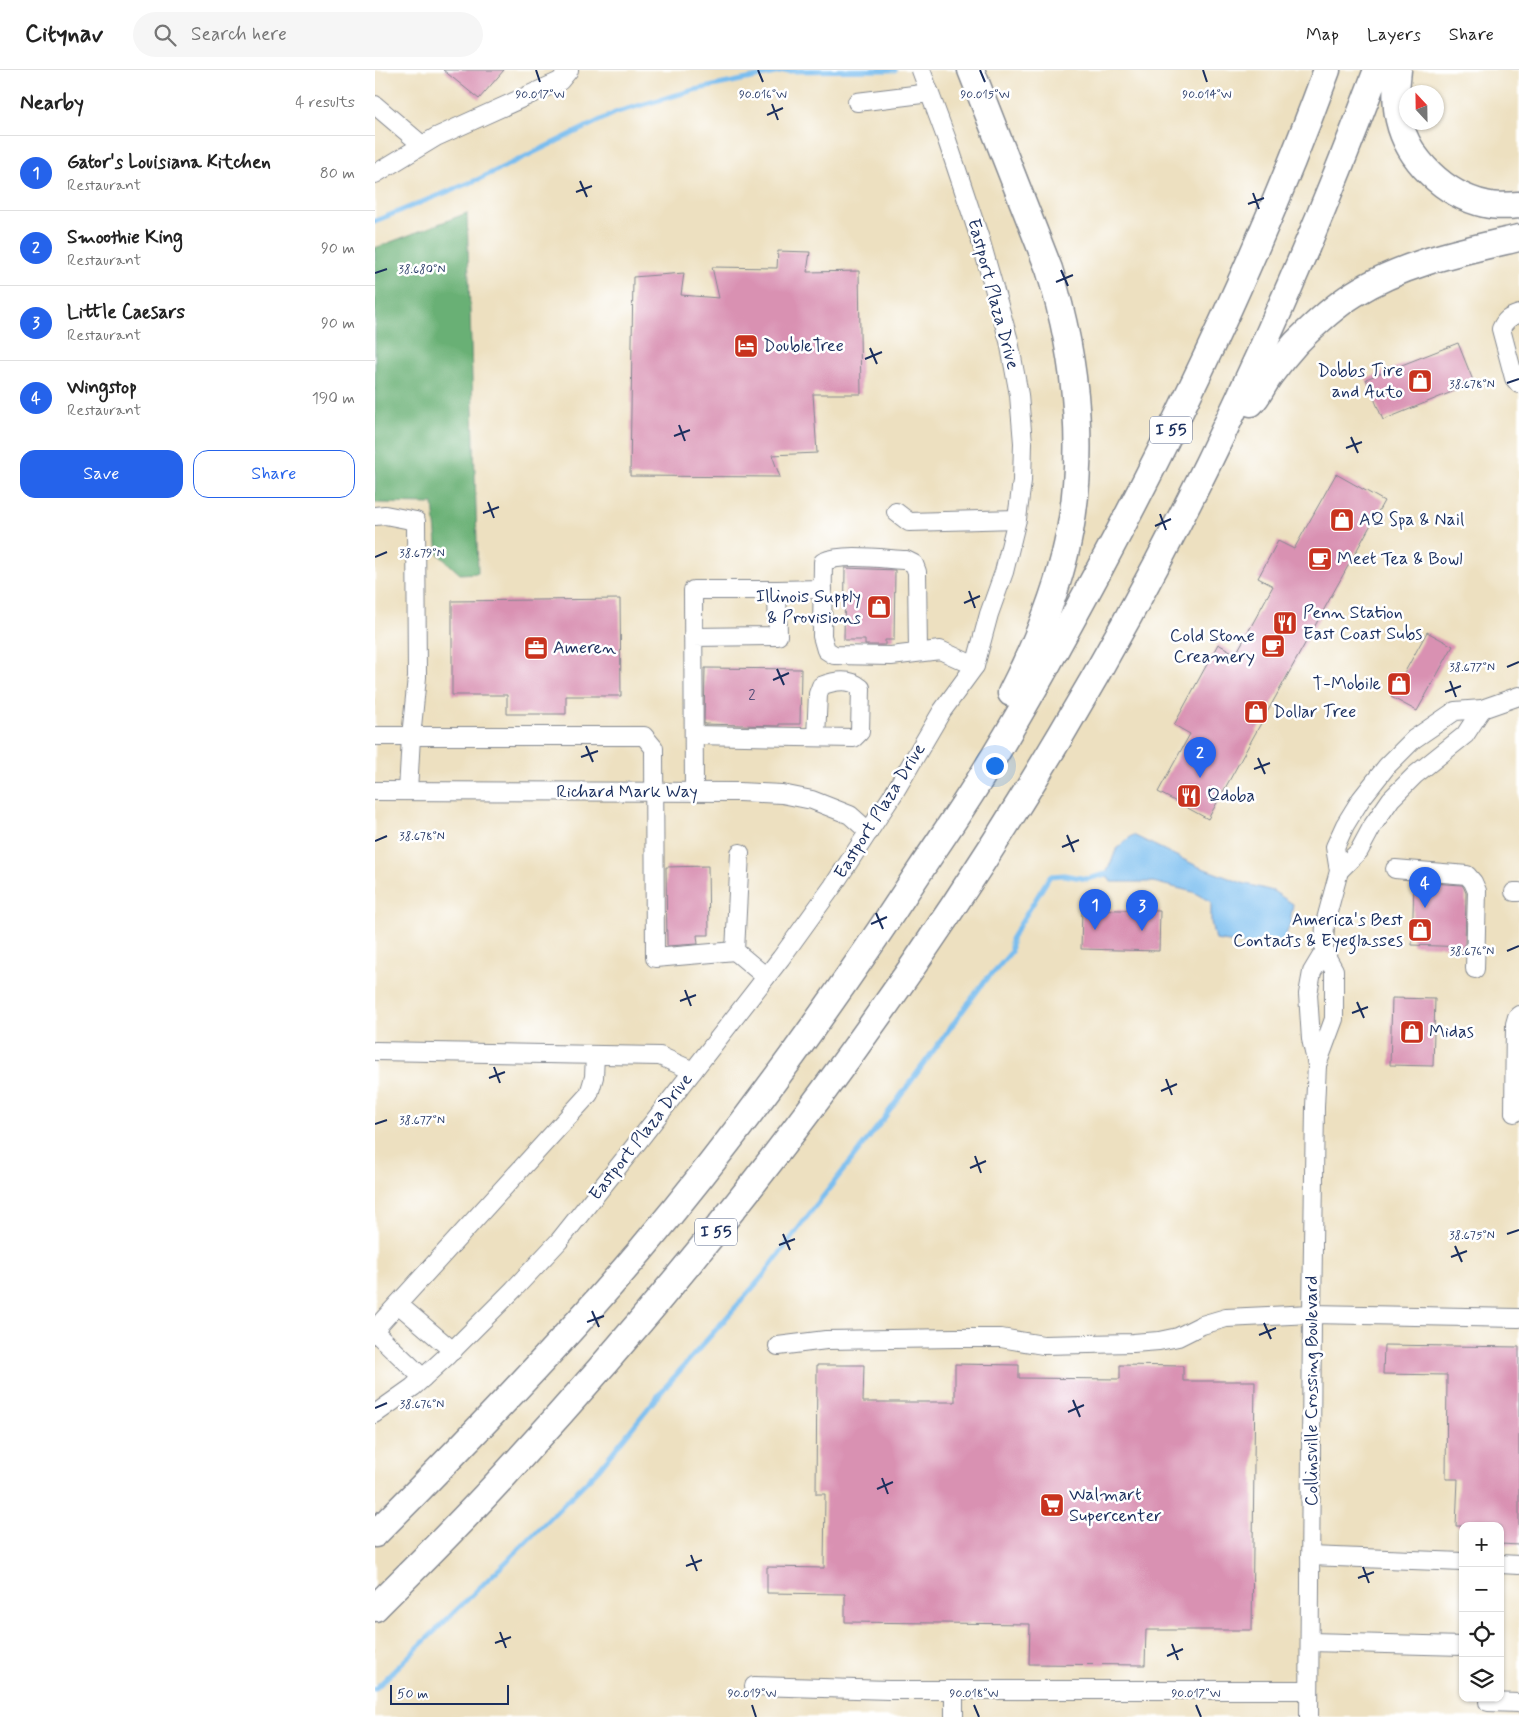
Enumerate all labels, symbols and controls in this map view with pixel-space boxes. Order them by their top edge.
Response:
search box [133,12,483,57]
text: Citynav [25,19,103,50]
icon: search [151,21,179,49]
text: Search here [191,22,287,47]
text: Map [1306,23,1339,47]
text: Layers [1367,23,1421,47]
text: Share [1449,23,1494,47]
north arrow [1399,85,1444,130]
text: 90.017°W [515,87,565,103]
text: 90.016°W [739,87,787,103]
text: 90.015°W [960,87,1010,103]
text: 90.014°W [1182,87,1232,103]
text: Nearby [20,89,84,117]
text: 4 results [295,92,355,113]
text: Gator's Louisiana Kitchen [67,150,271,175]
text: 1 [32,163,40,184]
text: 80 m [320,163,355,184]
text: Restaurant [67,175,141,196]
street label: Eastport Plaza Drive [961,216,1025,372]
text: Smoothie King [67,225,183,250]
text: 2 [32,238,40,259]
text: 90 m [321,238,355,259]
text: Restaurant [67,250,141,271]
text: 38.680°N [399,262,445,278]
text: Little Caesars [67,300,185,325]
text: 3 [32,313,40,334]
text: 90 m [321,313,355,334]
text: Restaurant [67,325,141,346]
hotel icon: DoubleTree [733,333,759,359]
place label: DoubleTree [763,334,844,358]
place label: Dobbs Tire and Auto [1317,359,1403,404]
shop icon: Dobbs Tire and Auto [1407,368,1433,394]
text: Wingstop [67,375,137,400]
text: 38.678°N [1449,377,1495,393]
text: 4 [31,388,41,409]
text: 190 m [312,388,355,409]
text: Restaurant [67,400,141,421]
road number: I 55 [1150,416,1192,444]
button: Save [20,450,183,498]
button: Share [193,450,355,498]
shop icon: AQ Spa & Nail [1329,507,1355,533]
place label: AQ Spa & Nail [1359,508,1464,532]
text: 38.679°N [399,546,445,562]
cafe icon: Meet Tea & Bowl [1307,546,1333,572]
place label: Meet Tea & Bowl [1337,547,1463,571]
place label: Illinois Supply & Provisions [756,585,861,630]
shop icon: Illinois Supply & Provisions [866,594,892,620]
place label: Penn Station East Coast Subs [1303,601,1422,646]
restaurant icon: Penn Station East Coast Subs [1272,610,1298,636]
place label: Cold Stone Creamery [1170,624,1255,669]
cafe icon: Cold Stone Creamery [1260,633,1286,659]
office icon: Ameren [523,635,549,661]
place label: Ameren [553,636,616,660]
text: 38.677°N [1449,660,1495,676]
shop icon: T-Mobile [1386,671,1412,697]
place label: T-Mobile [1313,672,1381,696]
house number: 2 [748,686,756,706]
shop icon: Dollar Tree [1243,699,1269,725]
place label: Dollar Tree [1273,700,1356,724]
pin: 2 [1184,737,1216,778]
street label: Eastport Plaza Drive [829,739,931,883]
your location [982,753,1008,779]
street label: Richard Mark Way [556,780,698,804]
restaurant icon: Qdoba [1176,783,1202,809]
place label: Qdoba [1207,784,1255,808]
text: 38.678°N [399,829,445,845]
pin: 4 [1409,867,1441,908]
pin: 1 [1079,889,1111,930]
pin: 3 [1126,890,1158,931]
place label: America's Best Contacts & Eyeglasses [1233,908,1404,955]
shop icon: America's Best Contacts & Eyeglasses [1407,917,1433,943]
text: 38.676°N [1450,944,1494,960]
shop icon: Midas [1399,1019,1425,1045]
place label: Midas [1429,1020,1474,1044]
street label: Eastport Plaza Drive [584,1068,698,1206]
text: 38.677°N [399,1113,445,1129]
road number: I 55 [695,1218,737,1246]
text: 38.675°N [1449,1228,1495,1244]
street label: Collinsville Crossing Boulevard [1300,1276,1324,1506]
text: 38.676°N [400,1397,444,1413]
place label: Walmart Supercenter [1069,1483,1162,1528]
supermarket icon: Walmart Supercenter [1039,1492,1065,1518]
map controls [1459,1522,1504,1702]
button: + [1459,1522,1504,1567]
button: − [1459,1567,1504,1612]
button: locate [1459,1612,1504,1657]
button: layers [1459,1657,1504,1702]
scale bar [390,1682,509,1705]
text: 50 m [397,1685,428,1703]
text: 90.019°W [728,1686,776,1702]
text: 90.018°W [950,1686,999,1702]
text: 90.017°W [1171,1686,1221,1702]

